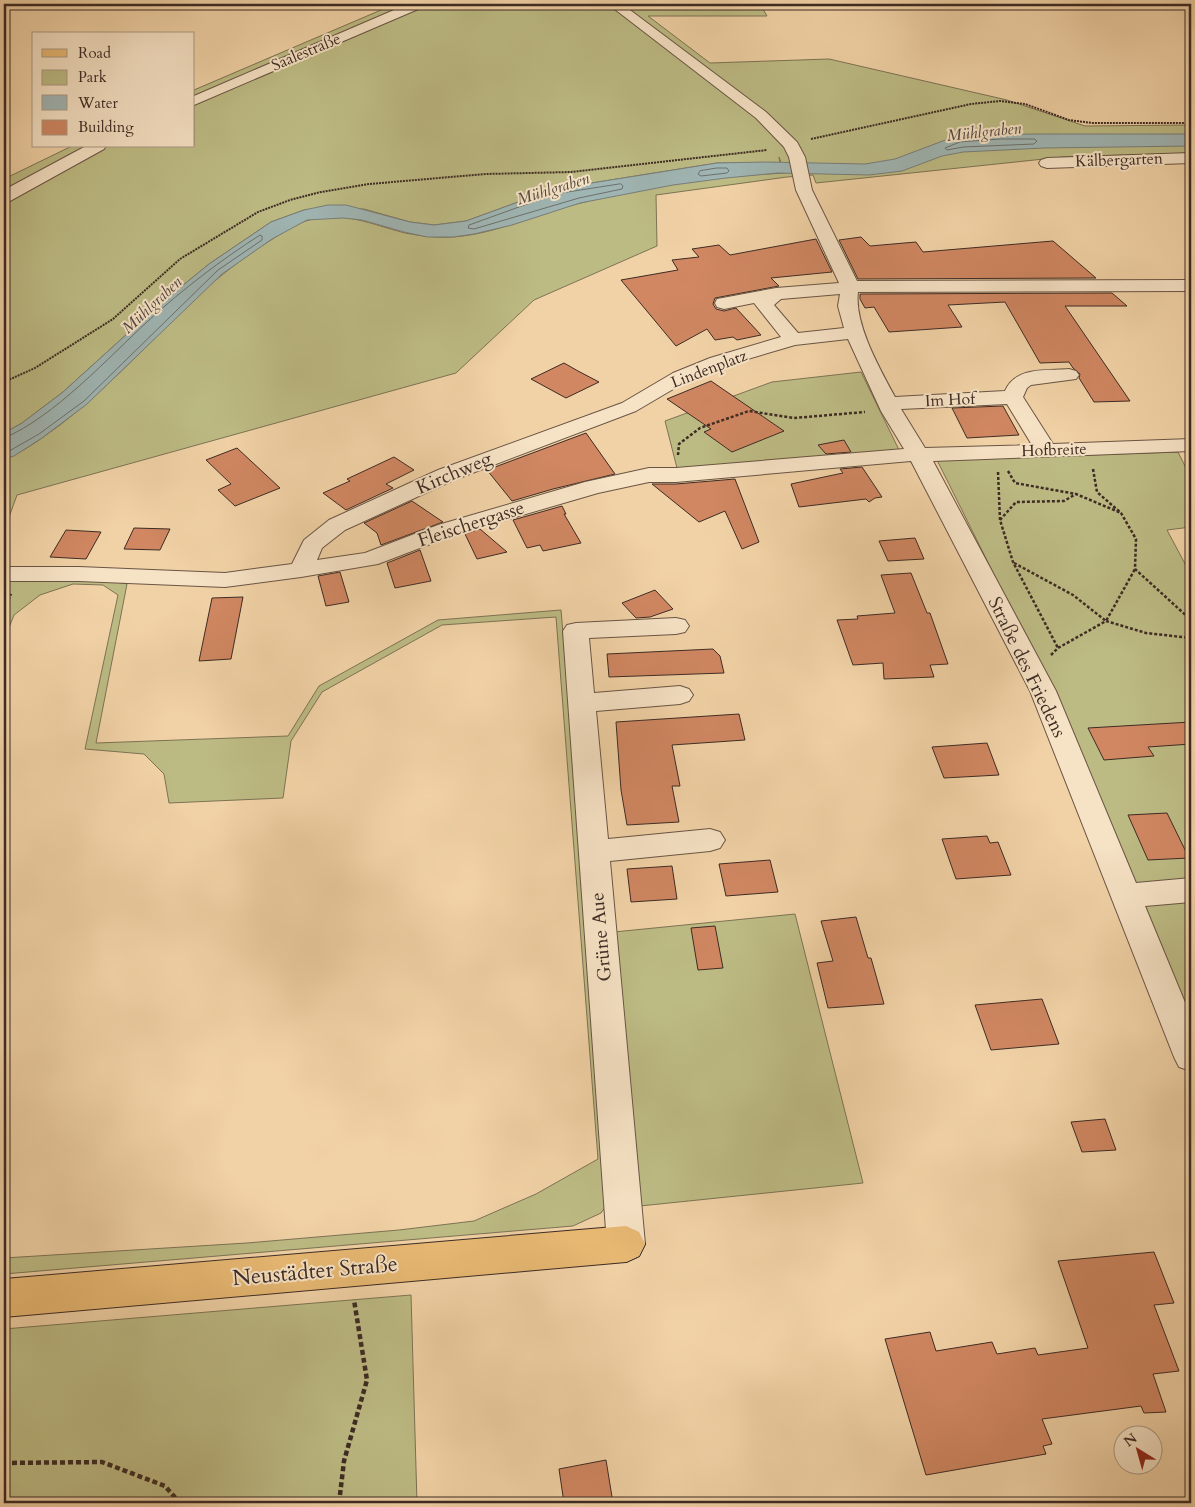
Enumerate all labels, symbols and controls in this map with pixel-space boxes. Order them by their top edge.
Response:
street label: Saalestraße [268,28,344,76]
legend [32,32,195,148]
text: Road [78,43,111,63]
text: Park [78,67,107,87]
text: Water [77,93,119,113]
text: Building [78,117,134,137]
water label: Mühlgraben [946,117,1023,147]
street label: Kälbergarten [1075,147,1163,173]
water label: Mühlgraben [514,167,592,210]
water label: Mühlgraben [117,271,187,339]
street label: Lindenplatz [668,344,750,394]
street label: Im Hof [924,388,979,412]
street label: Hofbreite [1021,438,1087,462]
street label: Kirchweg [412,445,496,501]
street label: Fleischergasse [414,495,528,553]
street label: Straße des Friedens [982,592,1072,742]
street label: Grüne Aue [584,891,618,983]
street label: Neustädter Straße [231,1249,399,1293]
north arrow [1112,1424,1162,1474]
text: N [1120,1429,1141,1451]

